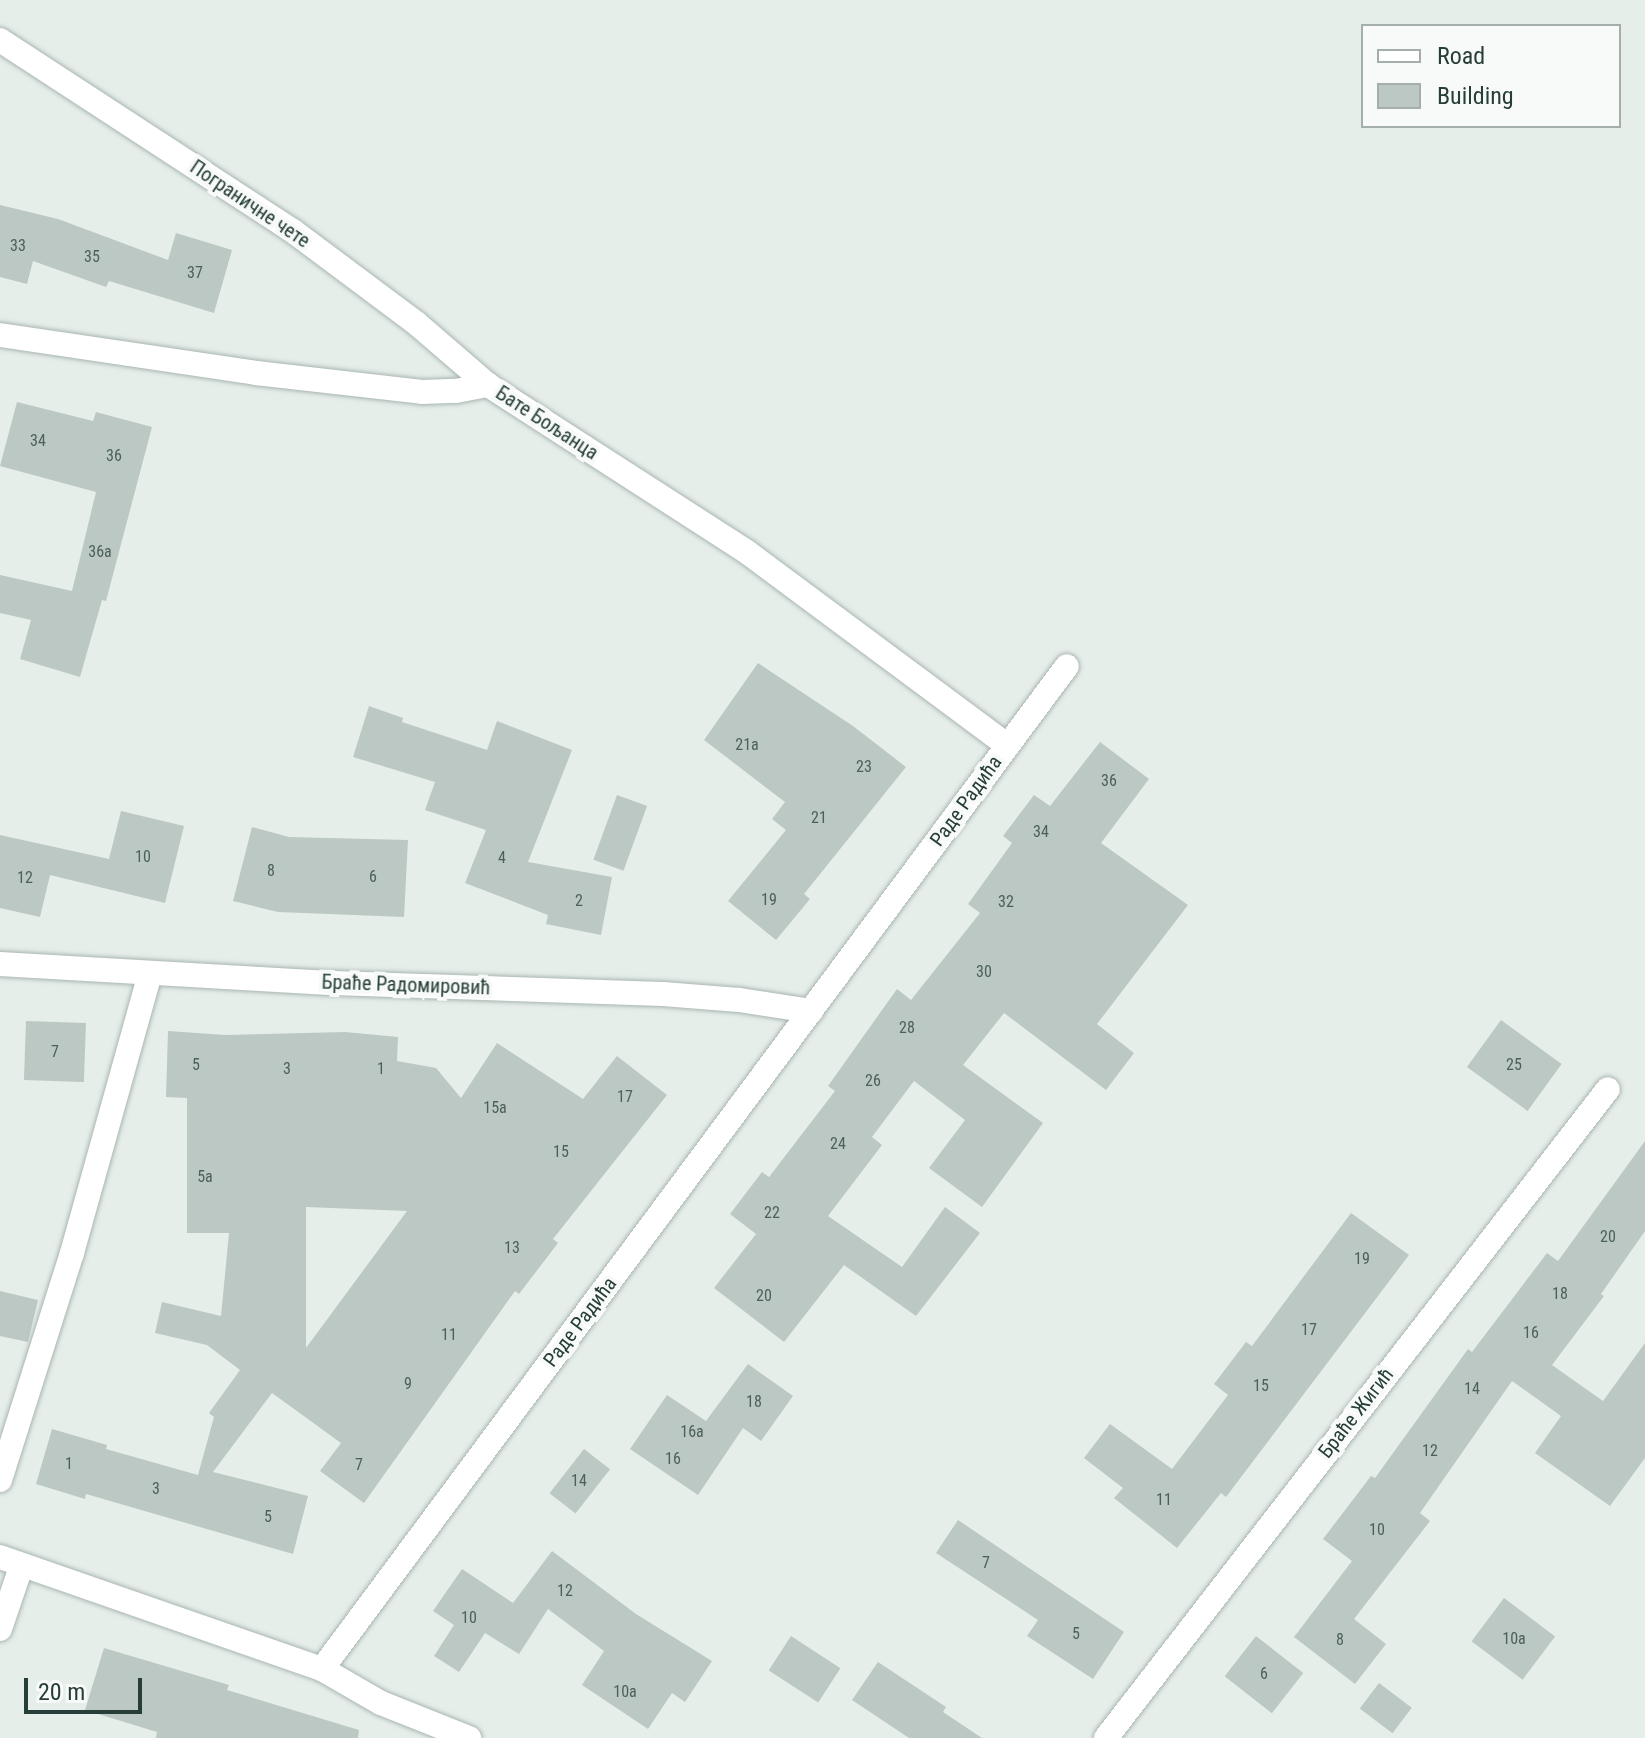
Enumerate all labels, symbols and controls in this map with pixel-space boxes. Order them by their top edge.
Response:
legend [1361,24,1621,128]
text: Road [1437,42,1485,70]
text: Building [1437,82,1514,110]
street label: Пограничне чете [186,155,314,253]
house number: 33 [10,236,26,256]
house number: 35 [84,247,100,267]
house number: 37 [187,263,203,283]
street label: Бате Бољанца [491,381,603,465]
house number: 34 [30,431,46,451]
house number: 36 [106,446,122,466]
house number: 36a [88,542,112,562]
house number: 21a [735,735,759,755]
street label: Раде Радића [925,751,1007,851]
house number: 23 [856,757,872,777]
house number: 36 [1101,771,1117,791]
house number: 21 [811,808,827,828]
house number: 34 [1033,822,1049,842]
house number: 10 [135,847,151,867]
house number: 4 [498,848,506,868]
house number: 8 [267,861,275,881]
house number: 6 [369,867,377,887]
house number: 12 [17,868,33,888]
house number: 19 [761,890,777,910]
house number: 2 [575,891,583,911]
house number: 32 [998,892,1014,912]
house number: 30 [976,962,992,982]
street label: Браће Радомировић [321,970,491,1000]
house number: 28 [899,1018,915,1038]
house number: 7 [51,1042,59,1062]
house number: 5 [192,1055,200,1075]
house number: 25 [1506,1055,1522,1075]
house number: 3 [283,1059,291,1079]
house number: 1 [377,1059,385,1079]
house number: 26 [865,1071,881,1091]
house number: 17 [617,1087,633,1107]
house number: 15a [483,1098,507,1118]
house number: 24 [830,1134,846,1154]
house number: 15 [553,1142,569,1162]
house number: 5a [197,1167,213,1187]
house number: 22 [764,1203,780,1223]
house number: 20 [1600,1227,1616,1247]
house number: 13 [504,1238,520,1258]
house number: 19 [1354,1249,1370,1269]
street label: Раде Радића [538,1272,622,1372]
house number: 18 [1552,1284,1568,1304]
house number: 20 [756,1286,772,1306]
house number: 17 [1301,1320,1317,1340]
house number: 16 [1523,1323,1539,1343]
house number: 11 [441,1325,457,1345]
street label: Браће Жигић [1313,1363,1399,1463]
house number: 9 [404,1374,412,1394]
house number: 15 [1253,1376,1269,1396]
house number: 14 [1464,1379,1480,1399]
house number: 18 [746,1392,762,1412]
house number: 16a [680,1422,704,1442]
house number: 12 [1422,1441,1438,1461]
house number: 16 [665,1449,681,1469]
house number: 1 [65,1454,73,1474]
house number: 7 [355,1455,363,1475]
house number: 14 [571,1471,587,1491]
house number: 3 [152,1479,160,1499]
house number: 11 [1156,1490,1172,1510]
house number: 5 [264,1507,272,1527]
house number: 10 [1369,1520,1385,1540]
house number: 7 [982,1553,990,1573]
house number: 12 [557,1581,573,1601]
house number: 10 [461,1608,477,1628]
house number: 5 [1072,1624,1080,1644]
house number: 10a [1502,1629,1526,1649]
house number: 8 [1336,1630,1344,1650]
scale bar [28,1662,146,1712]
house number: 6 [1260,1664,1268,1684]
text: 20 m [38,1678,85,1706]
house number: 10a [613,1682,637,1702]

